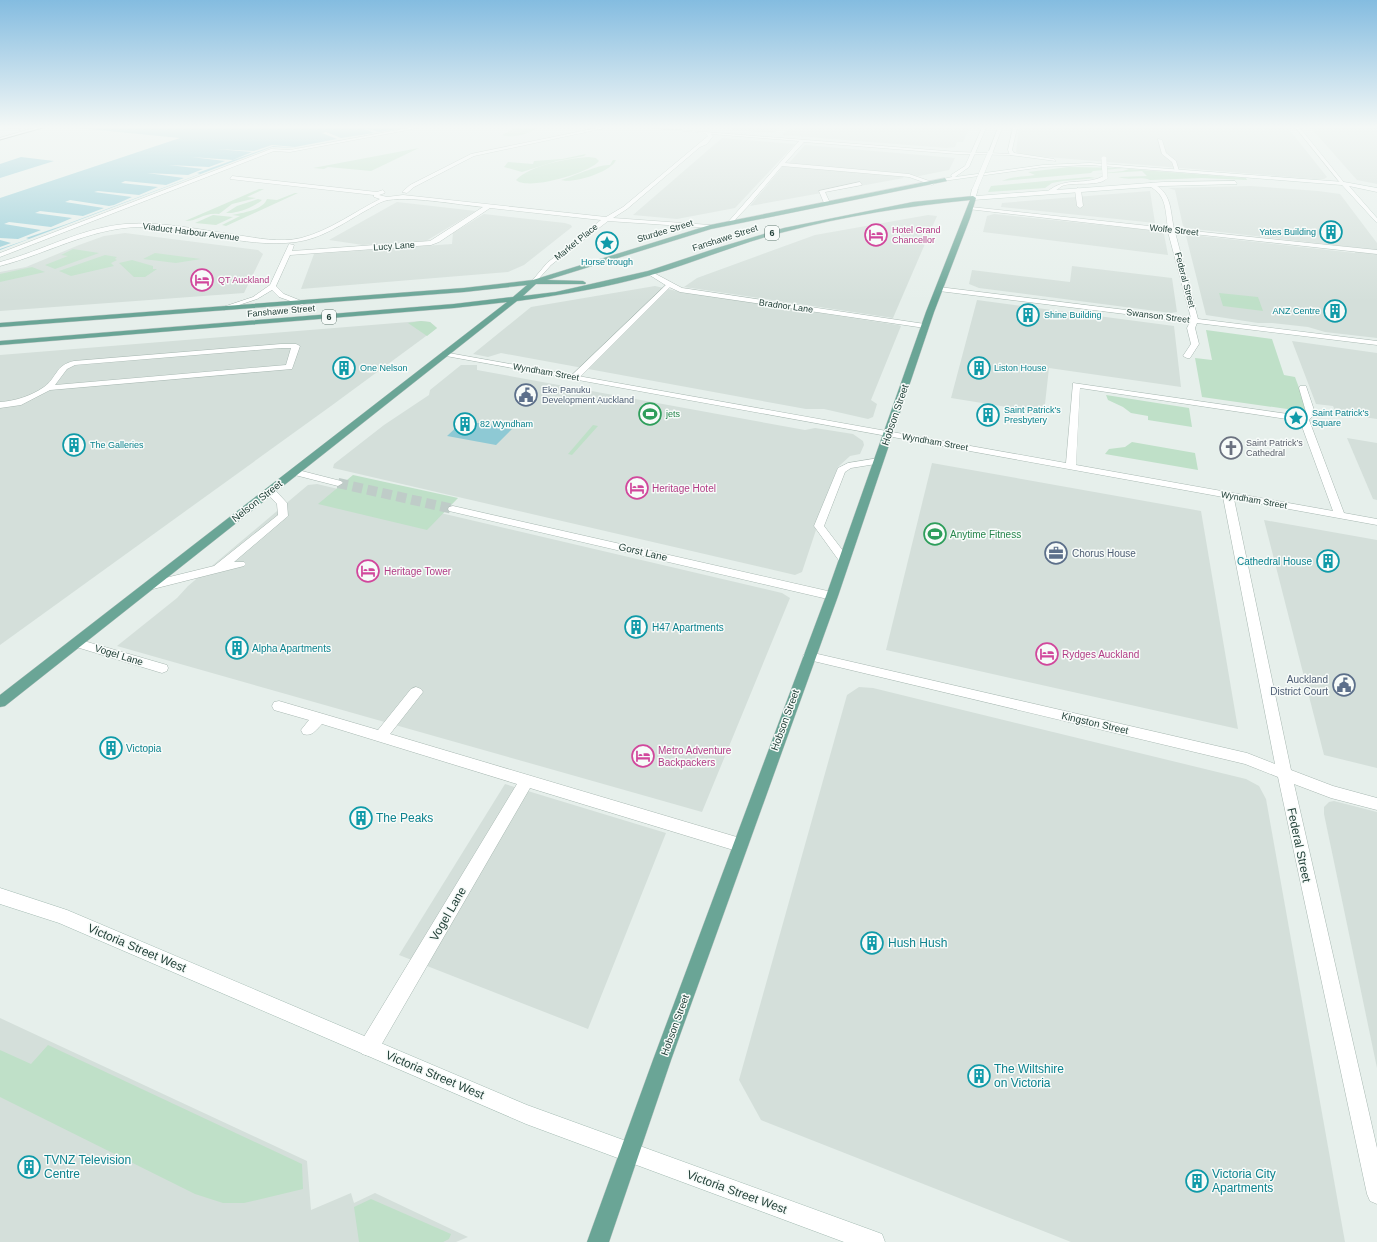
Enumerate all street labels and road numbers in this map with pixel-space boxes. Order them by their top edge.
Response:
street label: Sturdee Street [636,218,695,244]
street label: Viaduct Harbour Avenue [142,221,240,243]
street label: Market Place [552,222,600,262]
street label: Wolfe Street [1149,222,1200,238]
street label: Fanshawe Street [691,223,759,253]
road number: 6 [765,226,779,240]
street label: Lucy Lane [373,240,415,252]
street label: Federal Street [1173,251,1197,309]
street label: Bradnor Lane [758,297,814,315]
street label: Fanshawe Street [247,303,316,319]
street label: Swanson Street [1126,307,1191,325]
road number: 6 [322,310,336,324]
street label: Wyndham Street [512,361,580,383]
street label: Hobson Street [879,383,911,447]
street label: Wyndham Street [901,431,969,453]
street label: Nelson Street [230,478,284,524]
street label: Wyndham Street [1220,489,1288,511]
street label: Gorst Lane [618,541,669,563]
street label: Vogel Lane [93,642,145,668]
street label: Hobson Street [769,688,801,752]
street label: Kingston Street [1060,710,1130,736]
street label: Federal Street [1284,806,1314,884]
street label: Vogel Lane [427,884,469,944]
street label: Victoria Street West [86,921,189,975]
street label: Hobson Street [659,993,691,1057]
street label: Victoria Street West [384,1048,487,1102]
street label: Victoria Street West [685,1167,790,1217]

